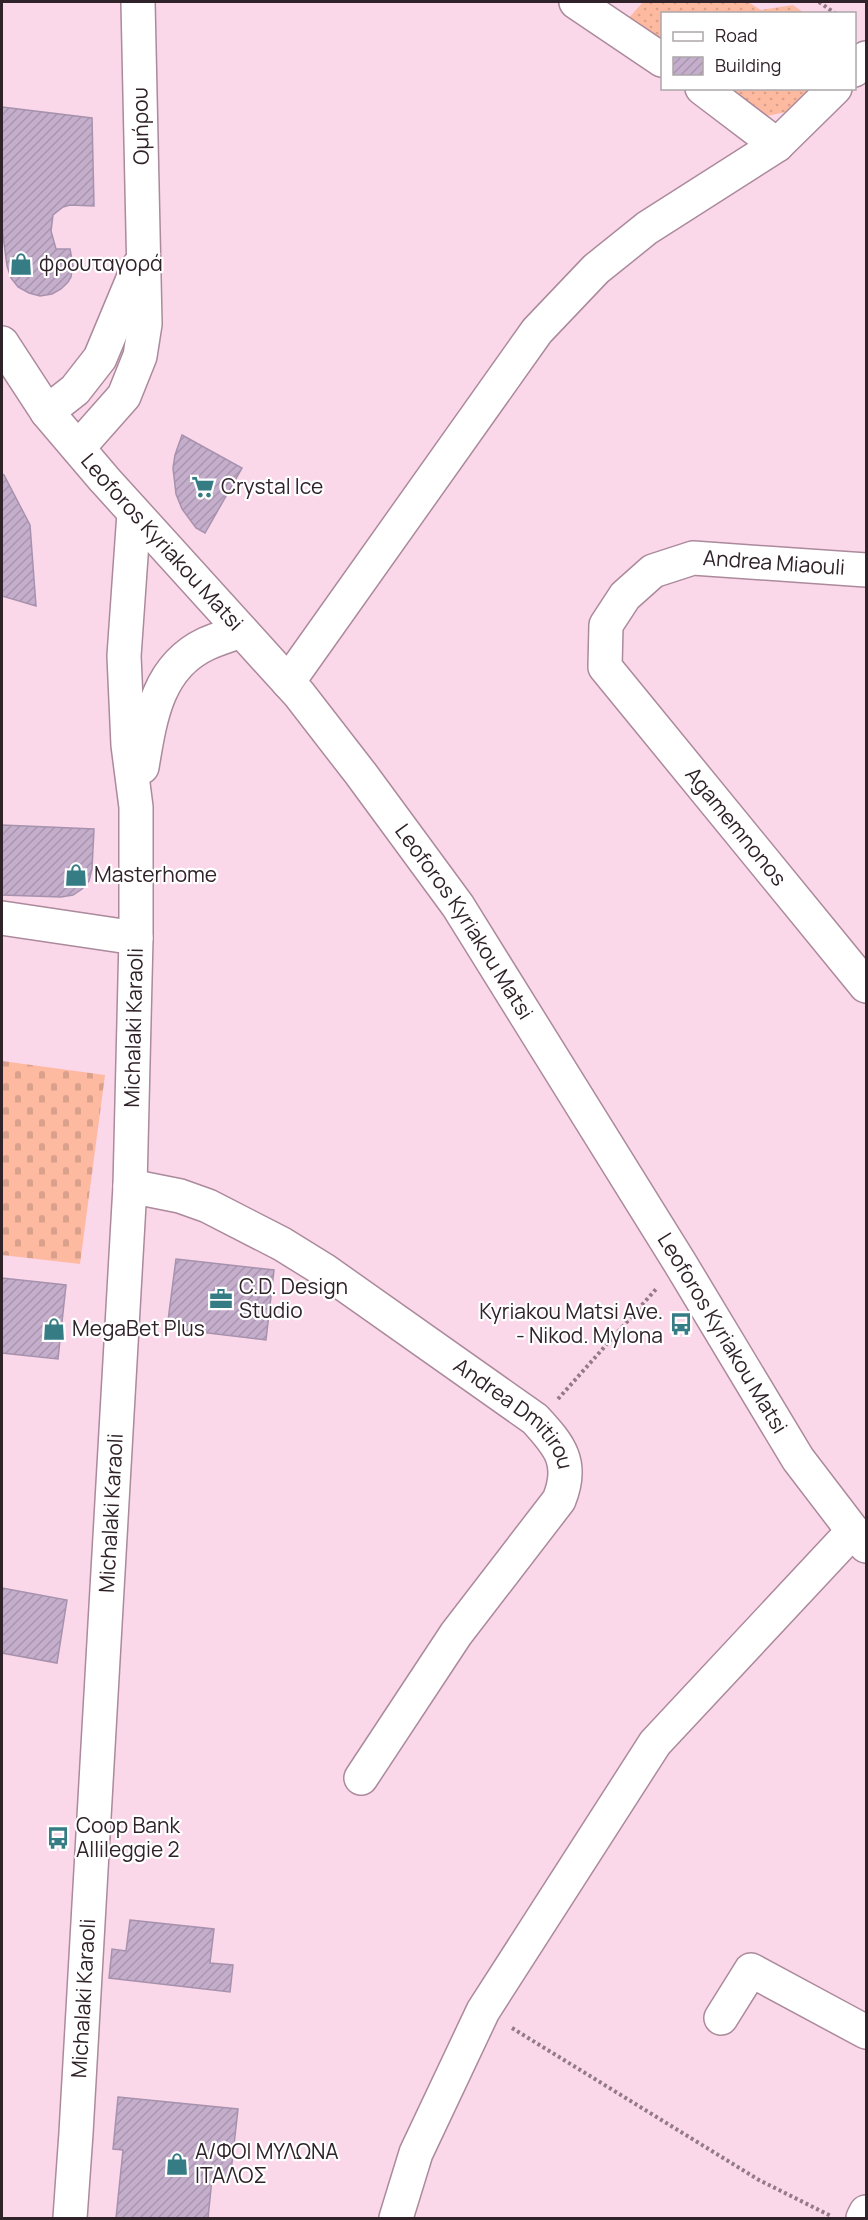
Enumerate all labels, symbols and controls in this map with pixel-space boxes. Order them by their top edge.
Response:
legend [661,12,856,90]
text: Road [715,23,758,47]
text: Building [715,53,781,77]
street label: Ομήρου [125,87,155,165]
place label: φρουταγορά [39,249,163,277]
shop icon: φρουταγορά [8,251,34,277]
street label: Leoforos Kyriakou Matsi [75,447,250,636]
place label: Crystal Ice [221,472,323,500]
supermarket icon: Crystal Ice [190,474,216,500]
street label: Andrea Miaouli [702,543,846,581]
street label: Agamemnonos [679,761,793,891]
street label: Leoforos Kyriakou Matsi [389,818,540,1024]
place label: Masterhome [94,860,217,888]
shop icon: Masterhome [63,862,89,888]
street label: Michalaki Karaoli [117,948,149,1108]
street label: Leoforos Kyriakou Matsi [652,1227,794,1438]
place label: C.D. Design Studio [239,1272,348,1324]
office icon: C.D. Design Studio [208,1286,234,1312]
place label: Kyriakou Matsi Ave. - Nikod. Mylona [479,1297,663,1349]
bus stop icon: Kyriakou Matsi Ave. - Nikod. Mylona [668,1311,694,1337]
place label: MegaBet Plus [72,1314,205,1342]
shop icon: MegaBet Plus [41,1316,67,1342]
street label: Andrea Dmitirou [449,1351,580,1472]
street label: Michalaki Karaoli [92,1433,129,1594]
place label: Coop Bank Allileggie 2 [76,1811,181,1863]
bus stop icon: Coop Bank Allileggie 2 [45,1825,71,1851]
street label: Michalaki Karaoli [64,1918,101,2079]
place label: Α/ΦΟΙ ΜΥΛΩΝΑ ΙΤΑΛΟΣ [195,2137,339,2189]
shop icon: Α/ΦΟΙ ΜΥΛΩΝΑ ΙΤΑΛΟΣ [164,2151,190,2177]

